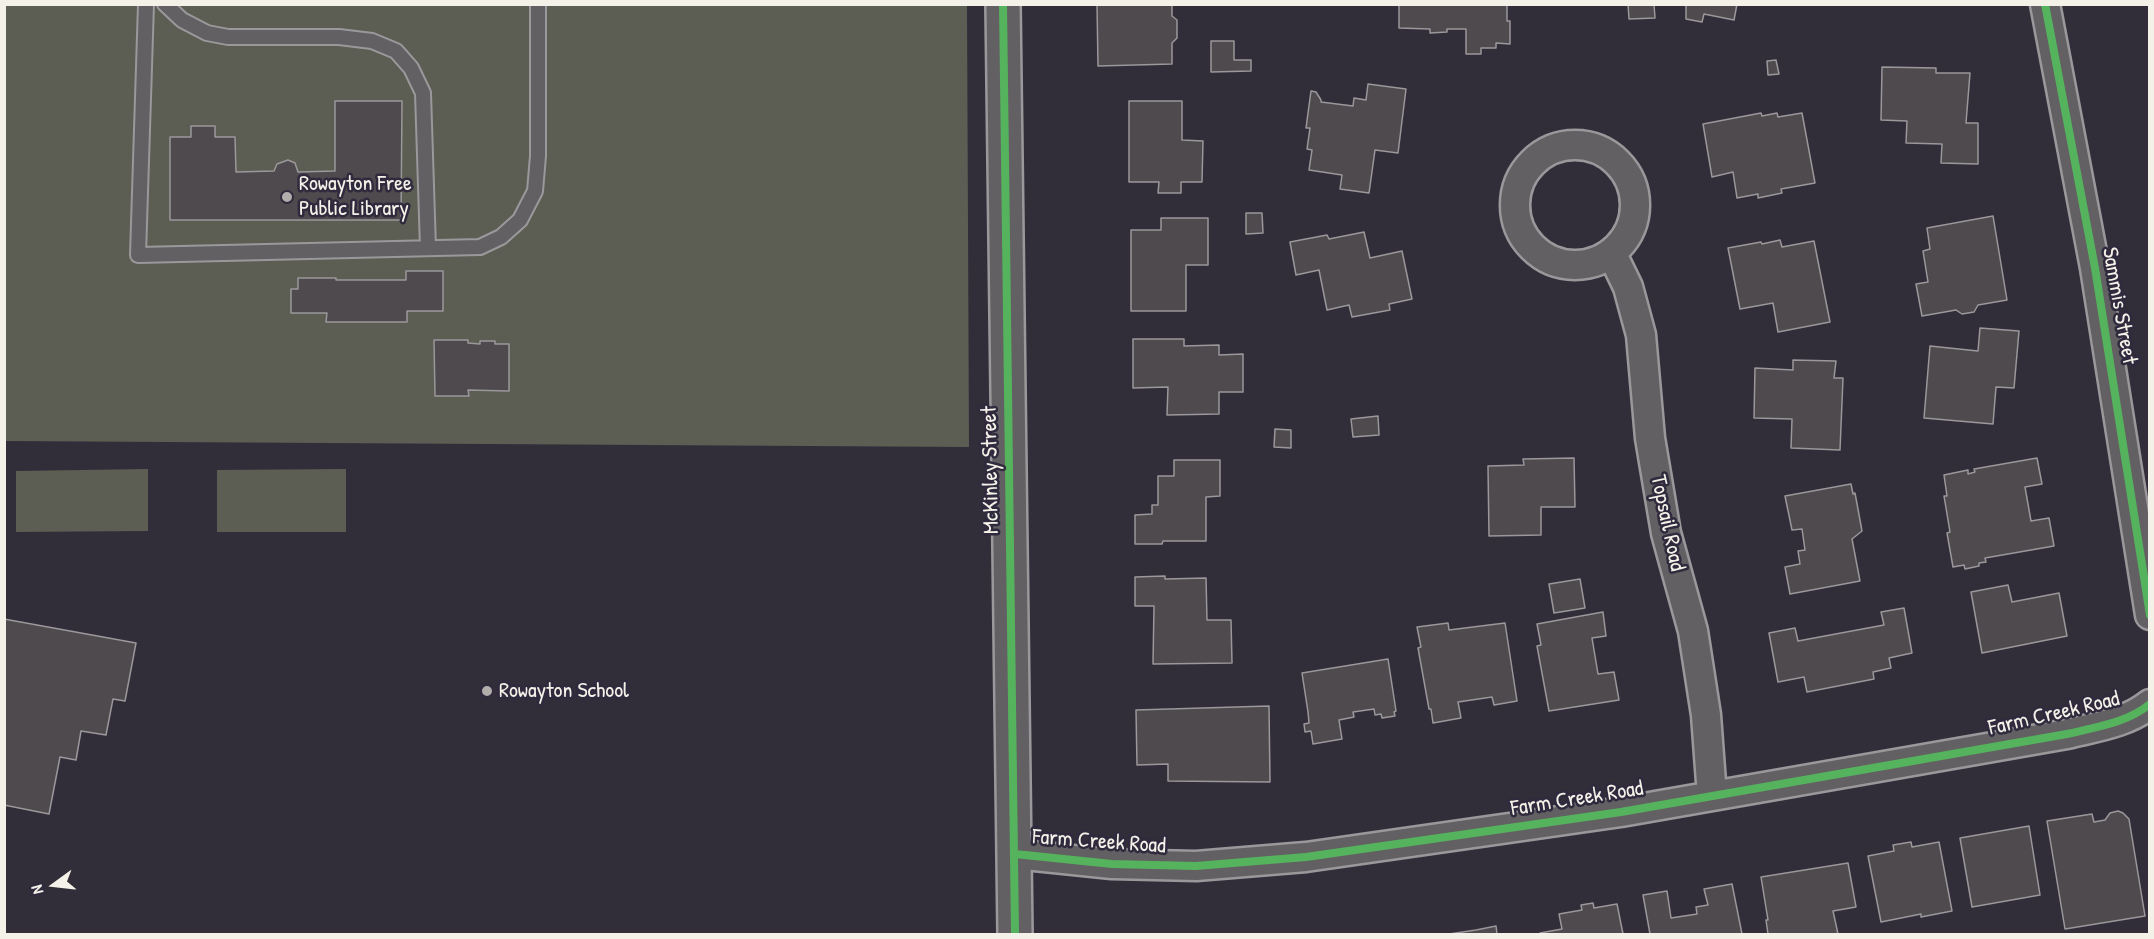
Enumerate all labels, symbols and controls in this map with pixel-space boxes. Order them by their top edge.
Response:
place label: Rowayton Free Public Library [299,171,412,222]
marker: Rowayton Free Public Library [280,190,294,204]
street label: Sammis Street [2096,245,2142,367]
street label: McKinley Street [977,406,1005,534]
street label: Topsail Road [1644,473,1690,573]
place label: Rowayton School [499,678,629,704]
marker: Rowayton School [480,684,494,698]
street label: Farm Creek Road [1986,686,2122,742]
street label: Farm Creek Road [1509,776,1645,822]
street label: Farm Creek Road [1031,824,1167,860]
north arrow [24,855,84,915]
text: N [25,883,48,897]

